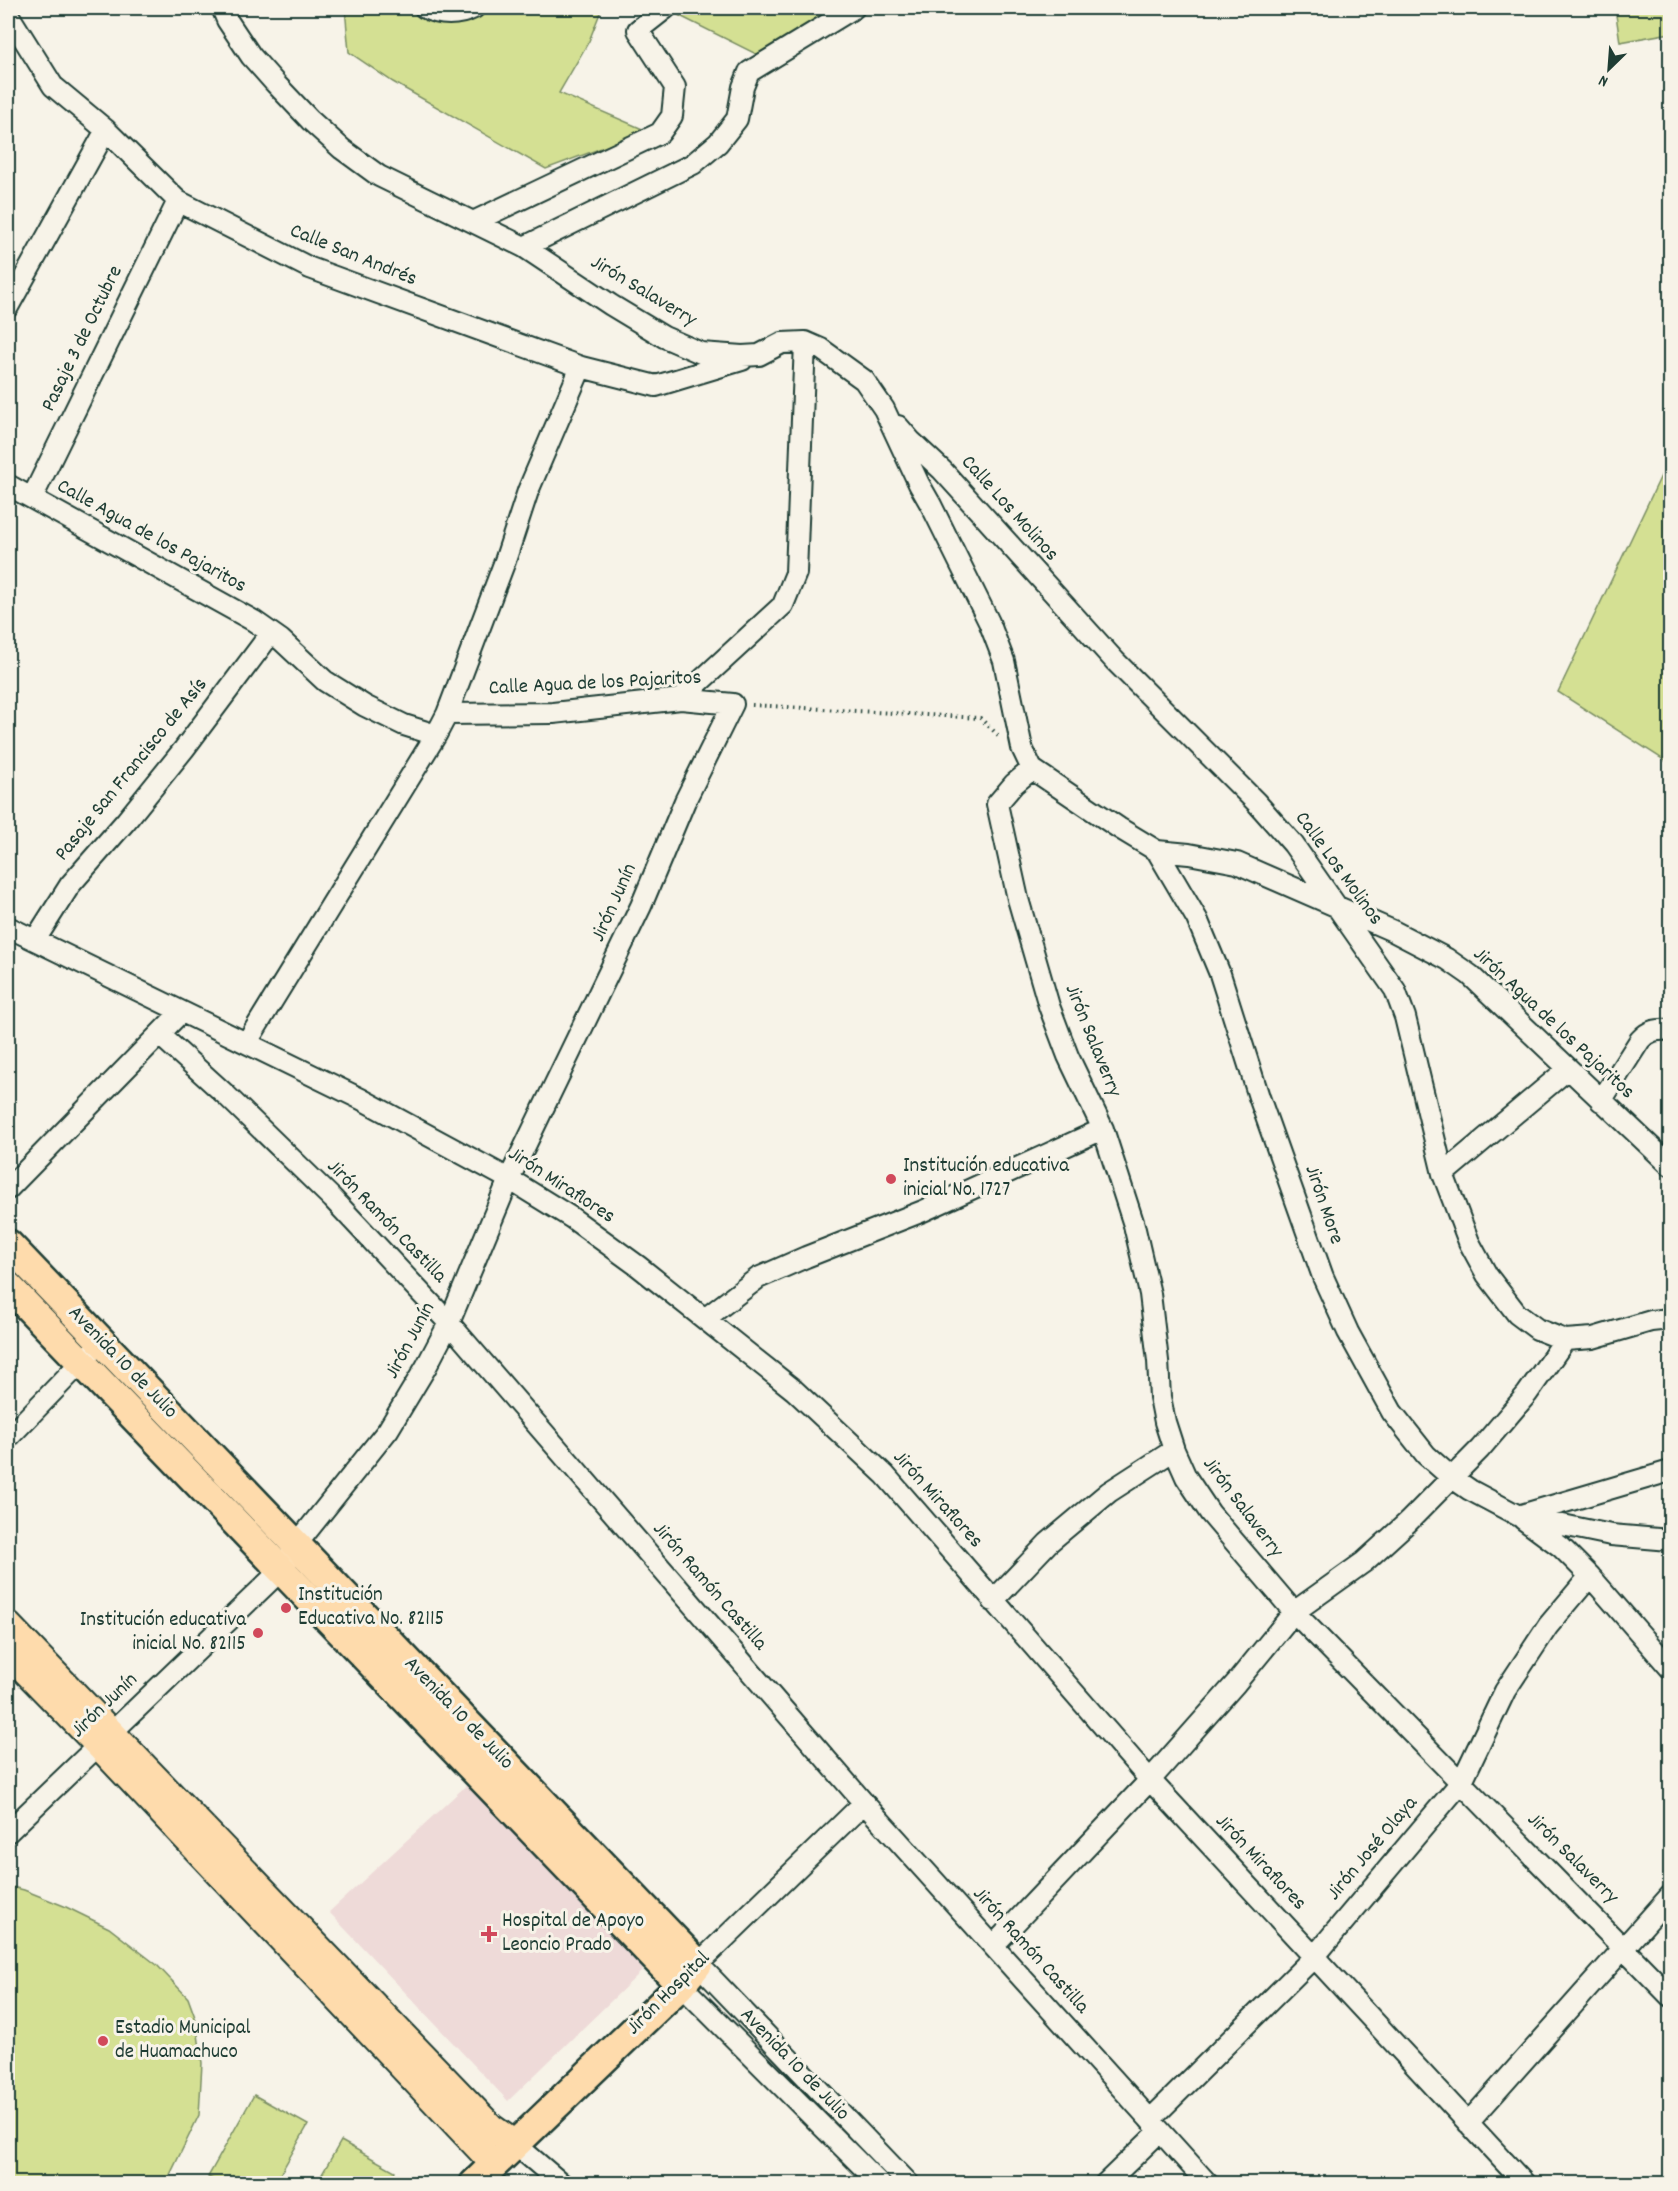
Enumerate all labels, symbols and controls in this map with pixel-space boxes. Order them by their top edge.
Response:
north arrow [1579,39,1639,99]
text: N [1595,68,1612,92]
street label: Calle San Andrés [285,217,421,295]
street label: Jirón Salaverry [584,248,702,336]
street label: Pasaje 3 de Octubre [35,261,131,417]
street label: Calle Los Molinos [953,449,1065,569]
street label: Calle Agua de los Pajaritos [51,472,251,602]
street label: Calle Agua de los Pajaritos [488,663,702,705]
street label: Pasaje San Francisco de Asís [48,672,216,868]
street label: Calle Los Molinos [1286,806,1390,932]
street label: Jirón Junín [584,859,646,947]
street label: Jirón Agua de los Pajaritos [1465,941,1641,1107]
street label: Jirón Salaverry [1056,980,1128,1102]
street label: Jirón Miraflores [501,1140,621,1232]
place label: Institución educativa inicial No. 1727 [903,1152,1070,1206]
street label: Jirón Ramón Castilla [319,1153,454,1292]
street label: Jirón More [1295,1161,1351,1249]
marker: Institución educativa inicial No. 1727 [884,1172,898,1186]
street label: Jirón Junín [378,1297,444,1385]
street label: Avenida 10 de Julio [60,1300,184,1426]
street label: Jirón Miraflores [885,1444,989,1556]
street label: Jirón Salaverry [1194,1451,1290,1565]
street label: Jirón Ramón Castilla [645,1516,774,1659]
place label: Institución Educativa No. 82115 [298,1581,444,1635]
marker: Institución Educativa No. 82115 [279,1601,293,1615]
place label: Institución educativa inicial No. 82115 [80,1606,247,1660]
marker: Institución educativa inicial No. 82115 [251,1626,265,1640]
street label: Avenida 10 de Julio [396,1651,520,1777]
street label: Jirón Junín [65,1666,145,1746]
street label: Jirón José Olaya [1320,1789,1426,1908]
street label: Jirón Salaverry [1519,1806,1625,1912]
street label: Jirón Miraflores [1207,1808,1313,1918]
street label: Jirón Ramón Castilla [965,1881,1096,2022]
place label: Hospital de Apoyo Leoncio Prado [502,1907,644,1961]
marker: Hospital de Apoyo Leoncio Prado [480,1925,498,1943]
street label: Jirón Hospital [620,1945,718,2043]
street label: Avenida 10 de Julio [732,2002,856,2128]
place label: Estadio Municipal de Huamachuco [115,2014,251,2068]
marker: Estadio Municipal de Huamachuco [96,2034,110,2048]

